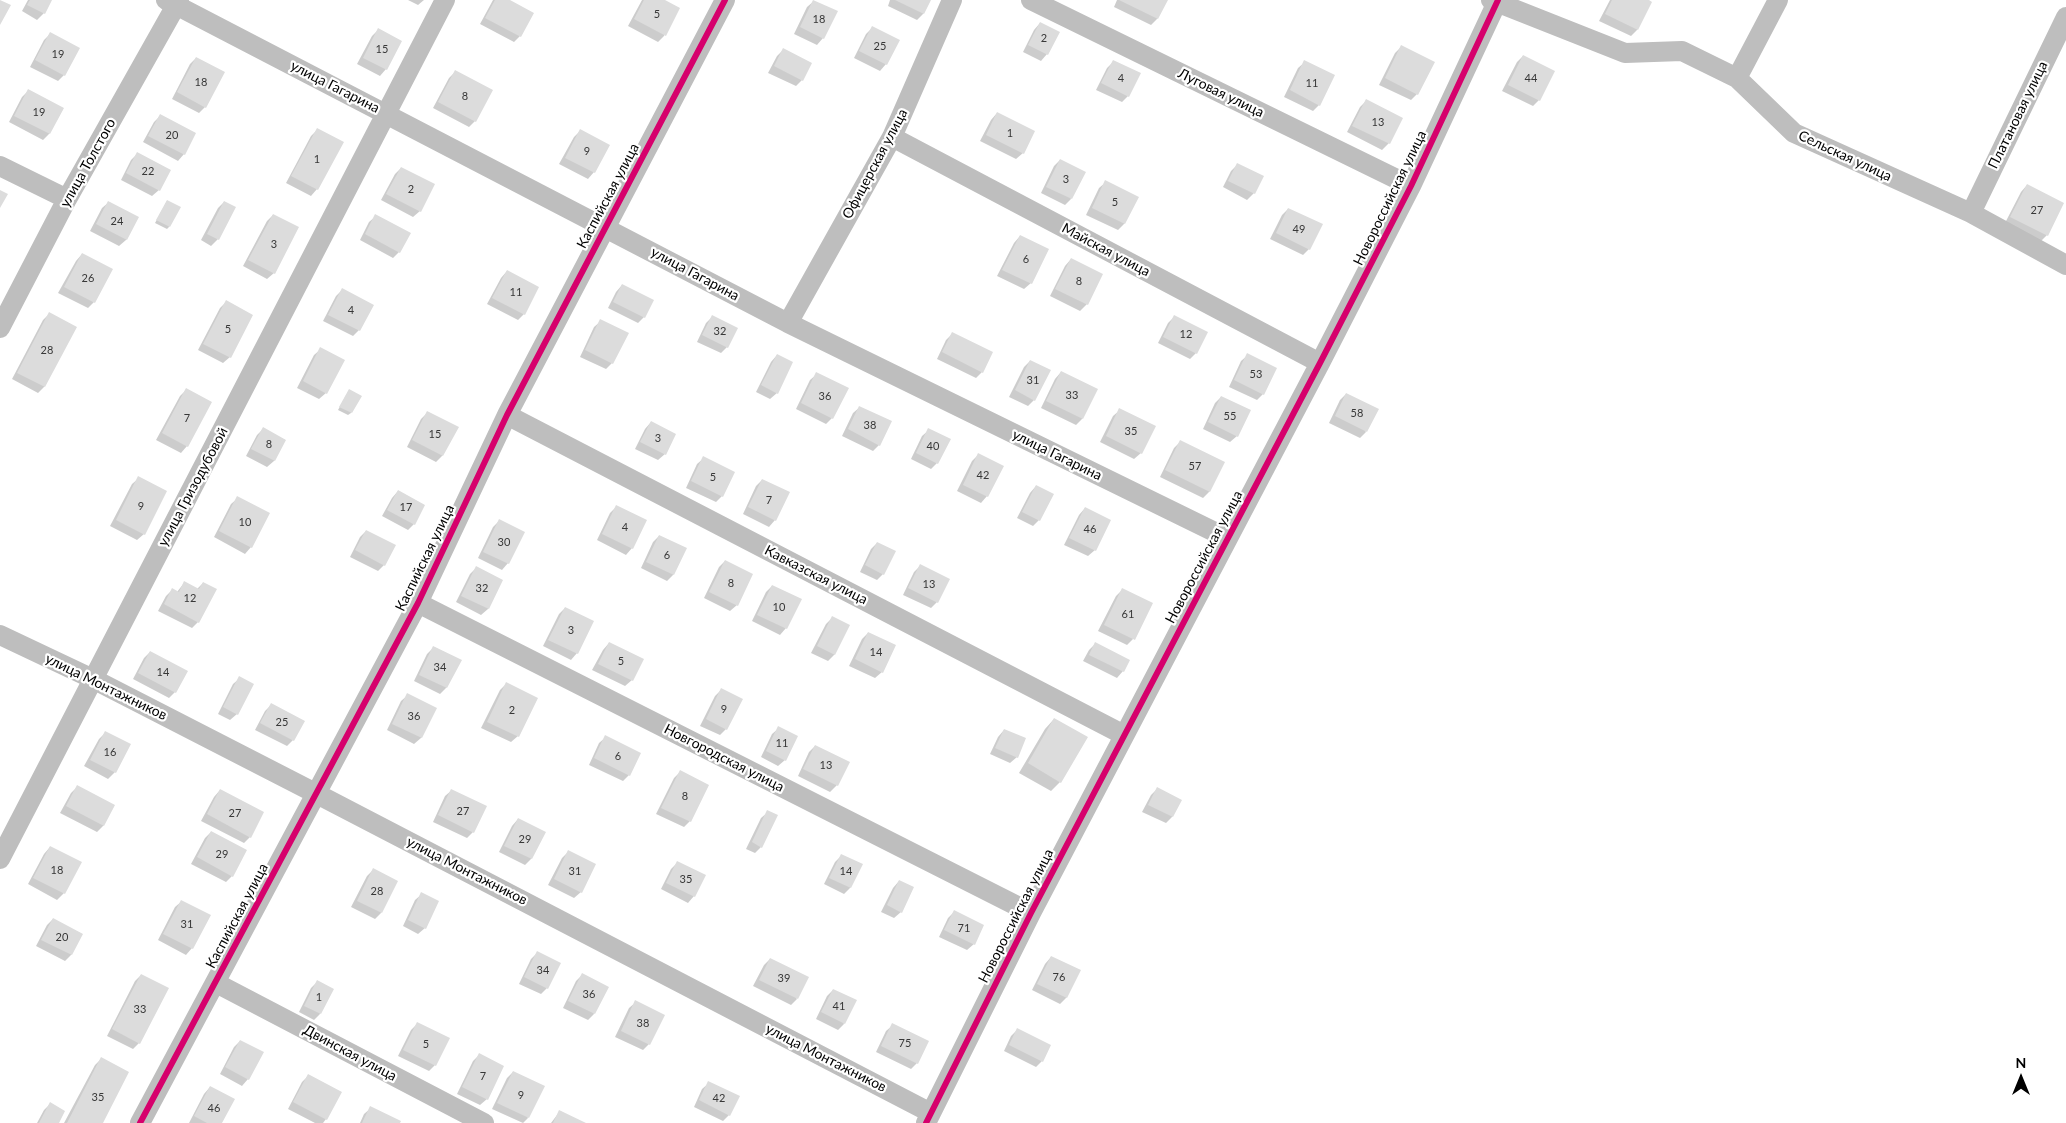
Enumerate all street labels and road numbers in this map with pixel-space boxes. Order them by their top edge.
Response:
street label: улица Гагарина [288,57,382,117]
street label: Платановая улица [1985,58,2051,172]
street label: Луговая улица [1175,65,1267,121]
street label: Офицерская улица [839,106,911,222]
street label: улица Толстого [57,116,119,210]
street label: Сельская улица [1796,127,1894,185]
street label: Новороссийская улица [1350,128,1430,268]
street label: Каспийская улица [573,141,643,251]
street label: Майская улица [1059,220,1153,280]
street label: улица Гагарина [648,244,742,304]
street label: улица Гризодубовой [155,425,231,549]
street label: улица Гагарина [1009,426,1105,484]
street label: Новороссийская улица [1162,488,1246,626]
street label: Каспийская улица [392,502,458,614]
street label: Кавказская улица [762,542,870,608]
street label: улица Монтажников [42,650,170,724]
street label: Новгородская улица [661,720,787,796]
street label: улица Монтажников [404,833,530,909]
street label: Новороссийская улица [975,846,1057,986]
street label: Каспийская улица [202,861,272,971]
street label: улица Монтажников [763,1020,889,1096]
street label: Двинская улица [300,1021,400,1085]

